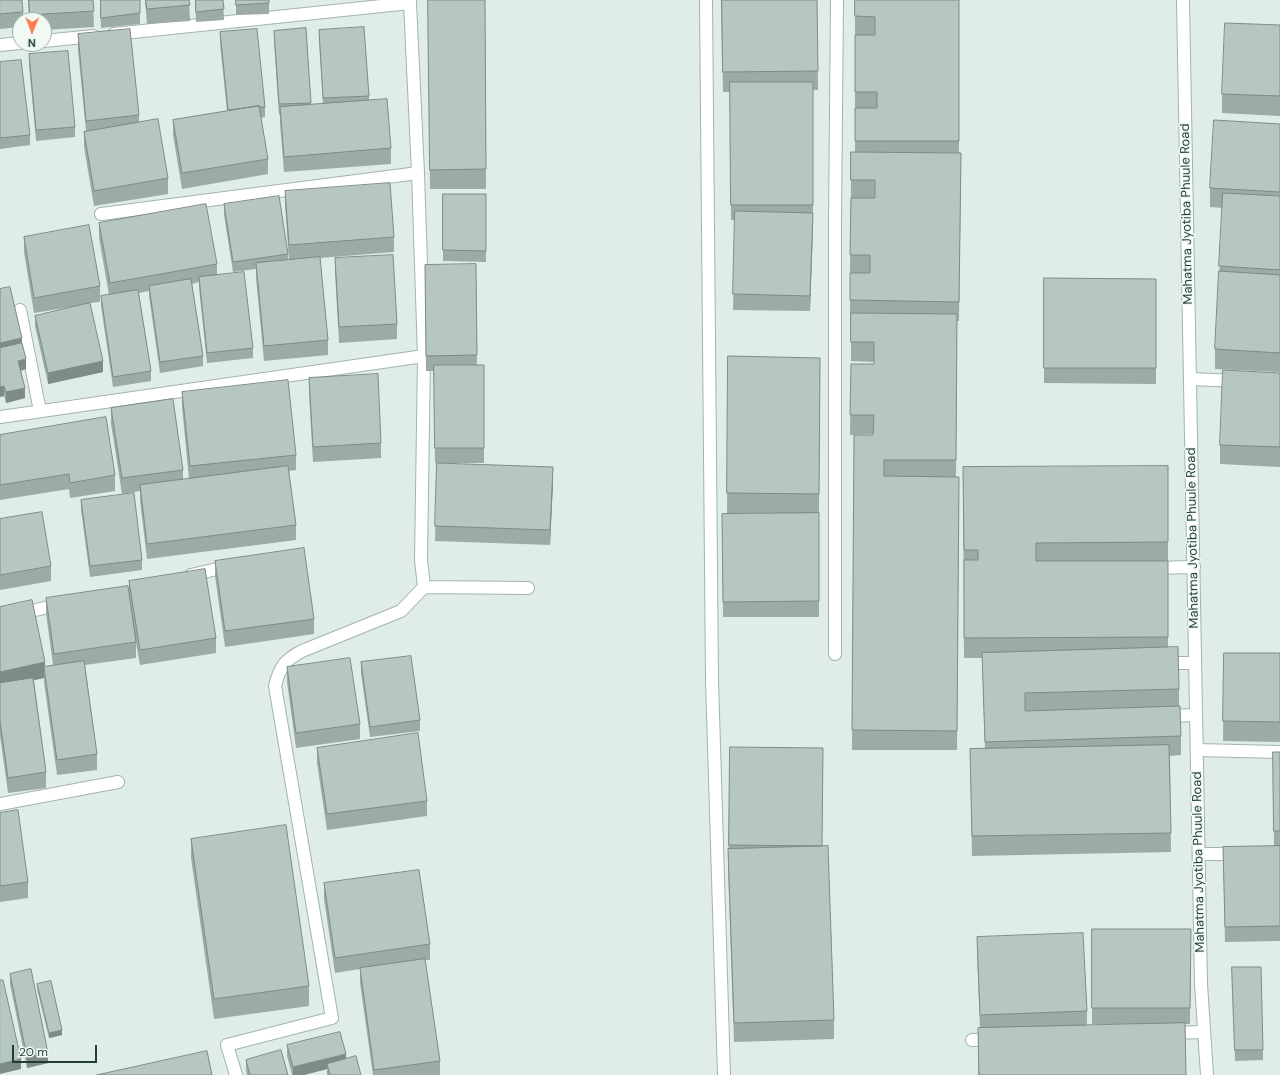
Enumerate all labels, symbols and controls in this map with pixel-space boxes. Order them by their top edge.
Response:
north arrow [12,12,52,52]
text: N [28,36,36,50]
street label: Mahatma Jyotiba Phuule Road [1178,123,1196,305]
street label: Mahatma Jyotiba Phuule Road [1184,447,1202,629]
street label: Mahatma Jyotiba Phuule Road [1190,771,1208,953]
scale bar [14,1037,99,1063]
text: 20 m [19,1044,48,1060]

